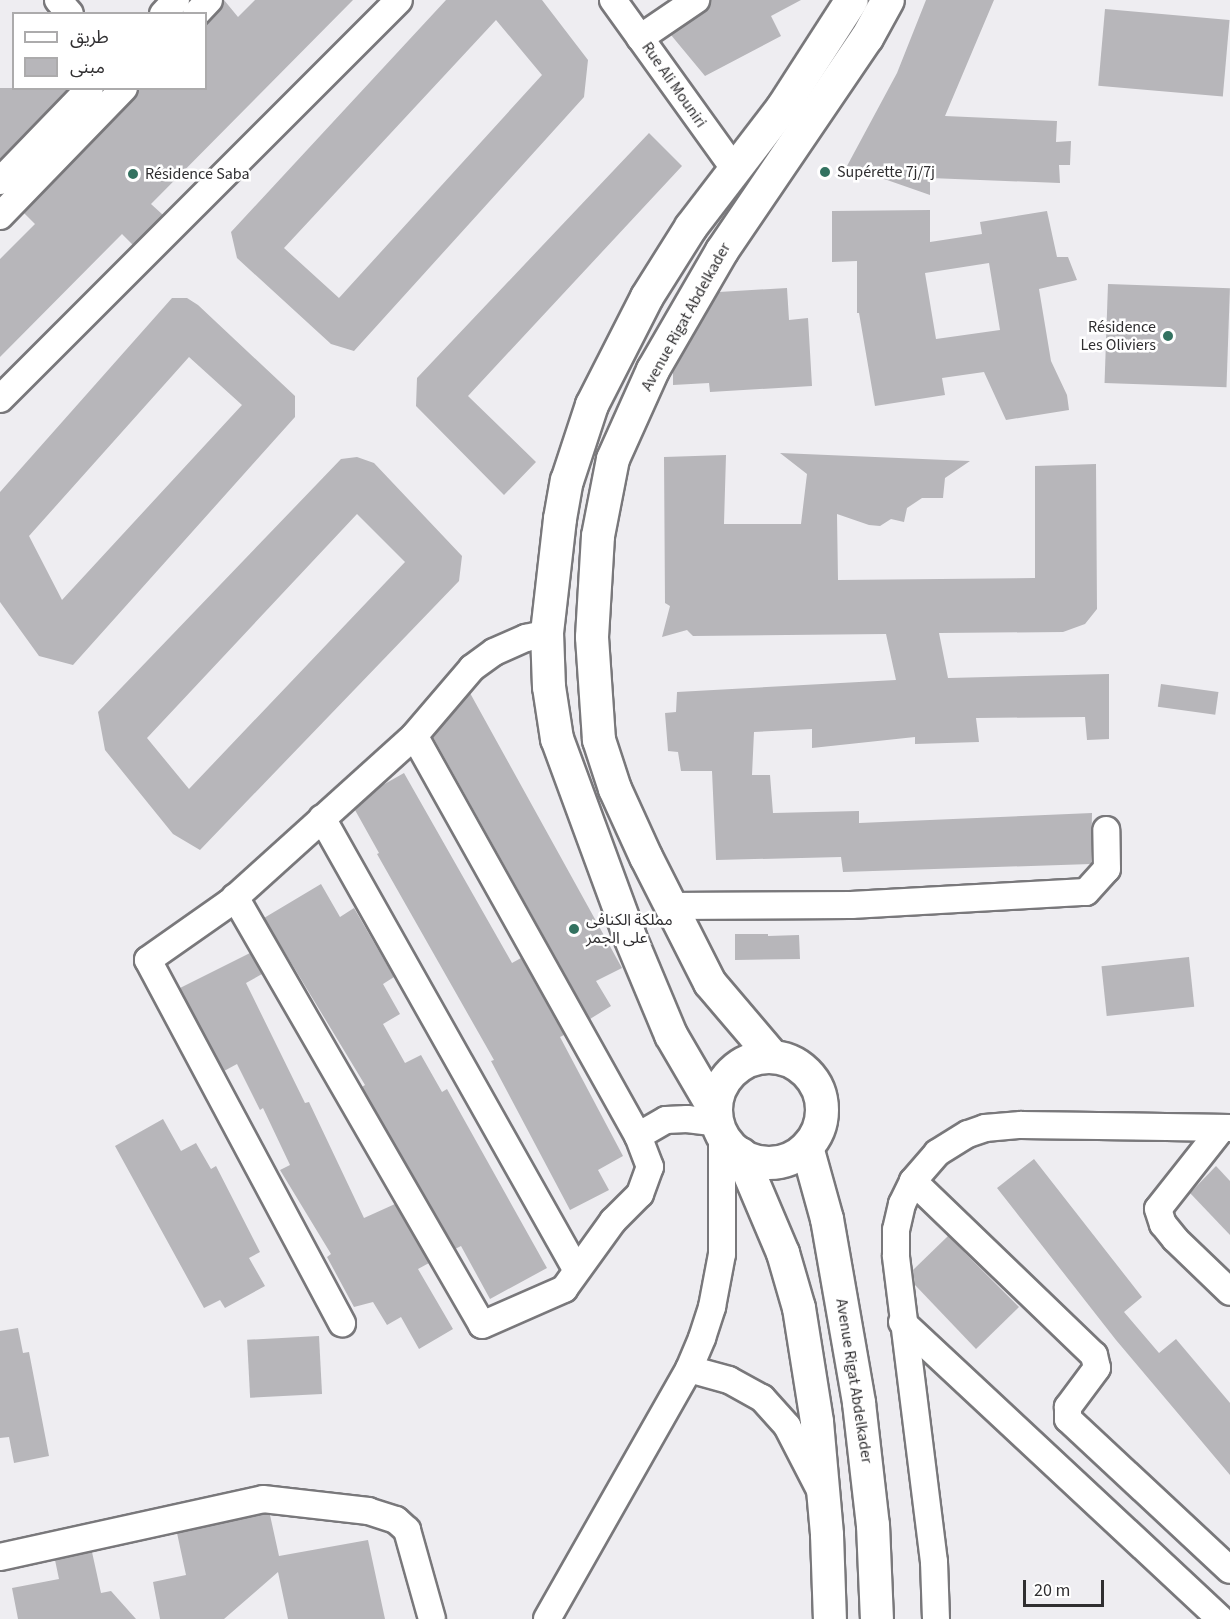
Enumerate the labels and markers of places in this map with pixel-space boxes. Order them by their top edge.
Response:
place label: Supérette 7j/7j [837,162,935,182]
place label: Résidence Saba [145,164,249,184]
marker: Supérette 7j/7j [818,165,832,179]
marker: Résidence Saba [126,167,140,181]
place label: Résidence Les Oliviers [1080,317,1156,355]
marker: Résidence Les Oliviers [1161,329,1175,343]
place label: مملكة الكنافى على الجمر [586,910,673,948]
marker: مملكة الكنافى على الجمر [567,922,581,936]

